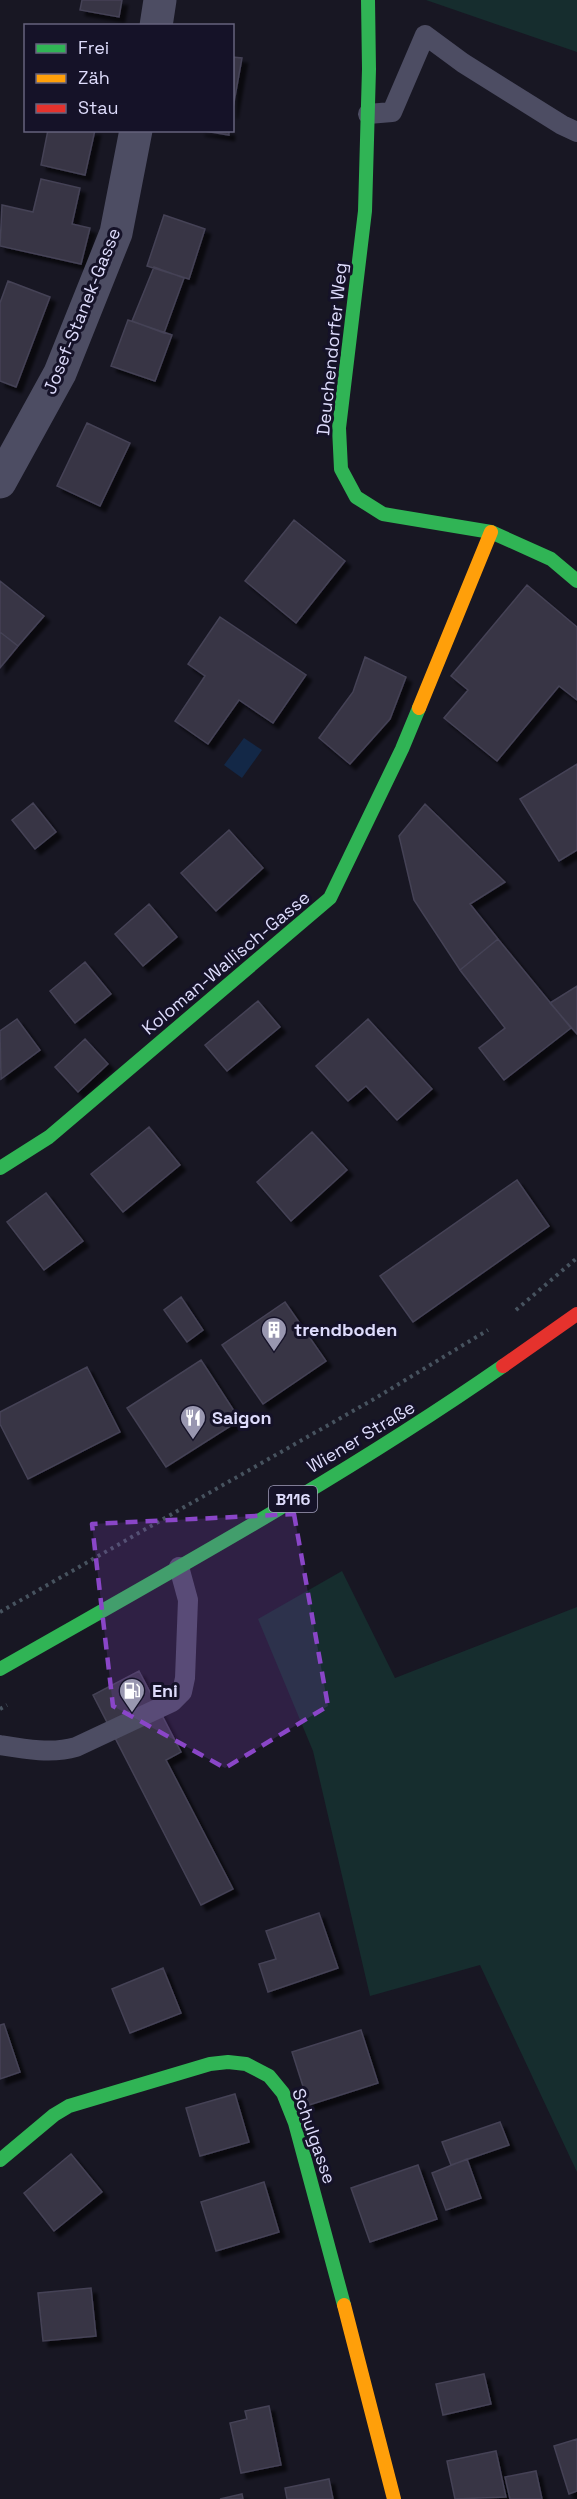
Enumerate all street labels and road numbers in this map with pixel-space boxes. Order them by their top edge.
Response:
street label: Josef-Stanek-Gasse [38,224,125,397]
street label: Deuchendorfer Weg [311,261,352,437]
street label: Koloman-Wallisch-Gasse [137,886,314,1040]
street label: Wiener Straße [303,1395,419,1478]
road number: B116 [269,1486,317,1512]
street label: Schulgasse [287,2085,342,2187]

